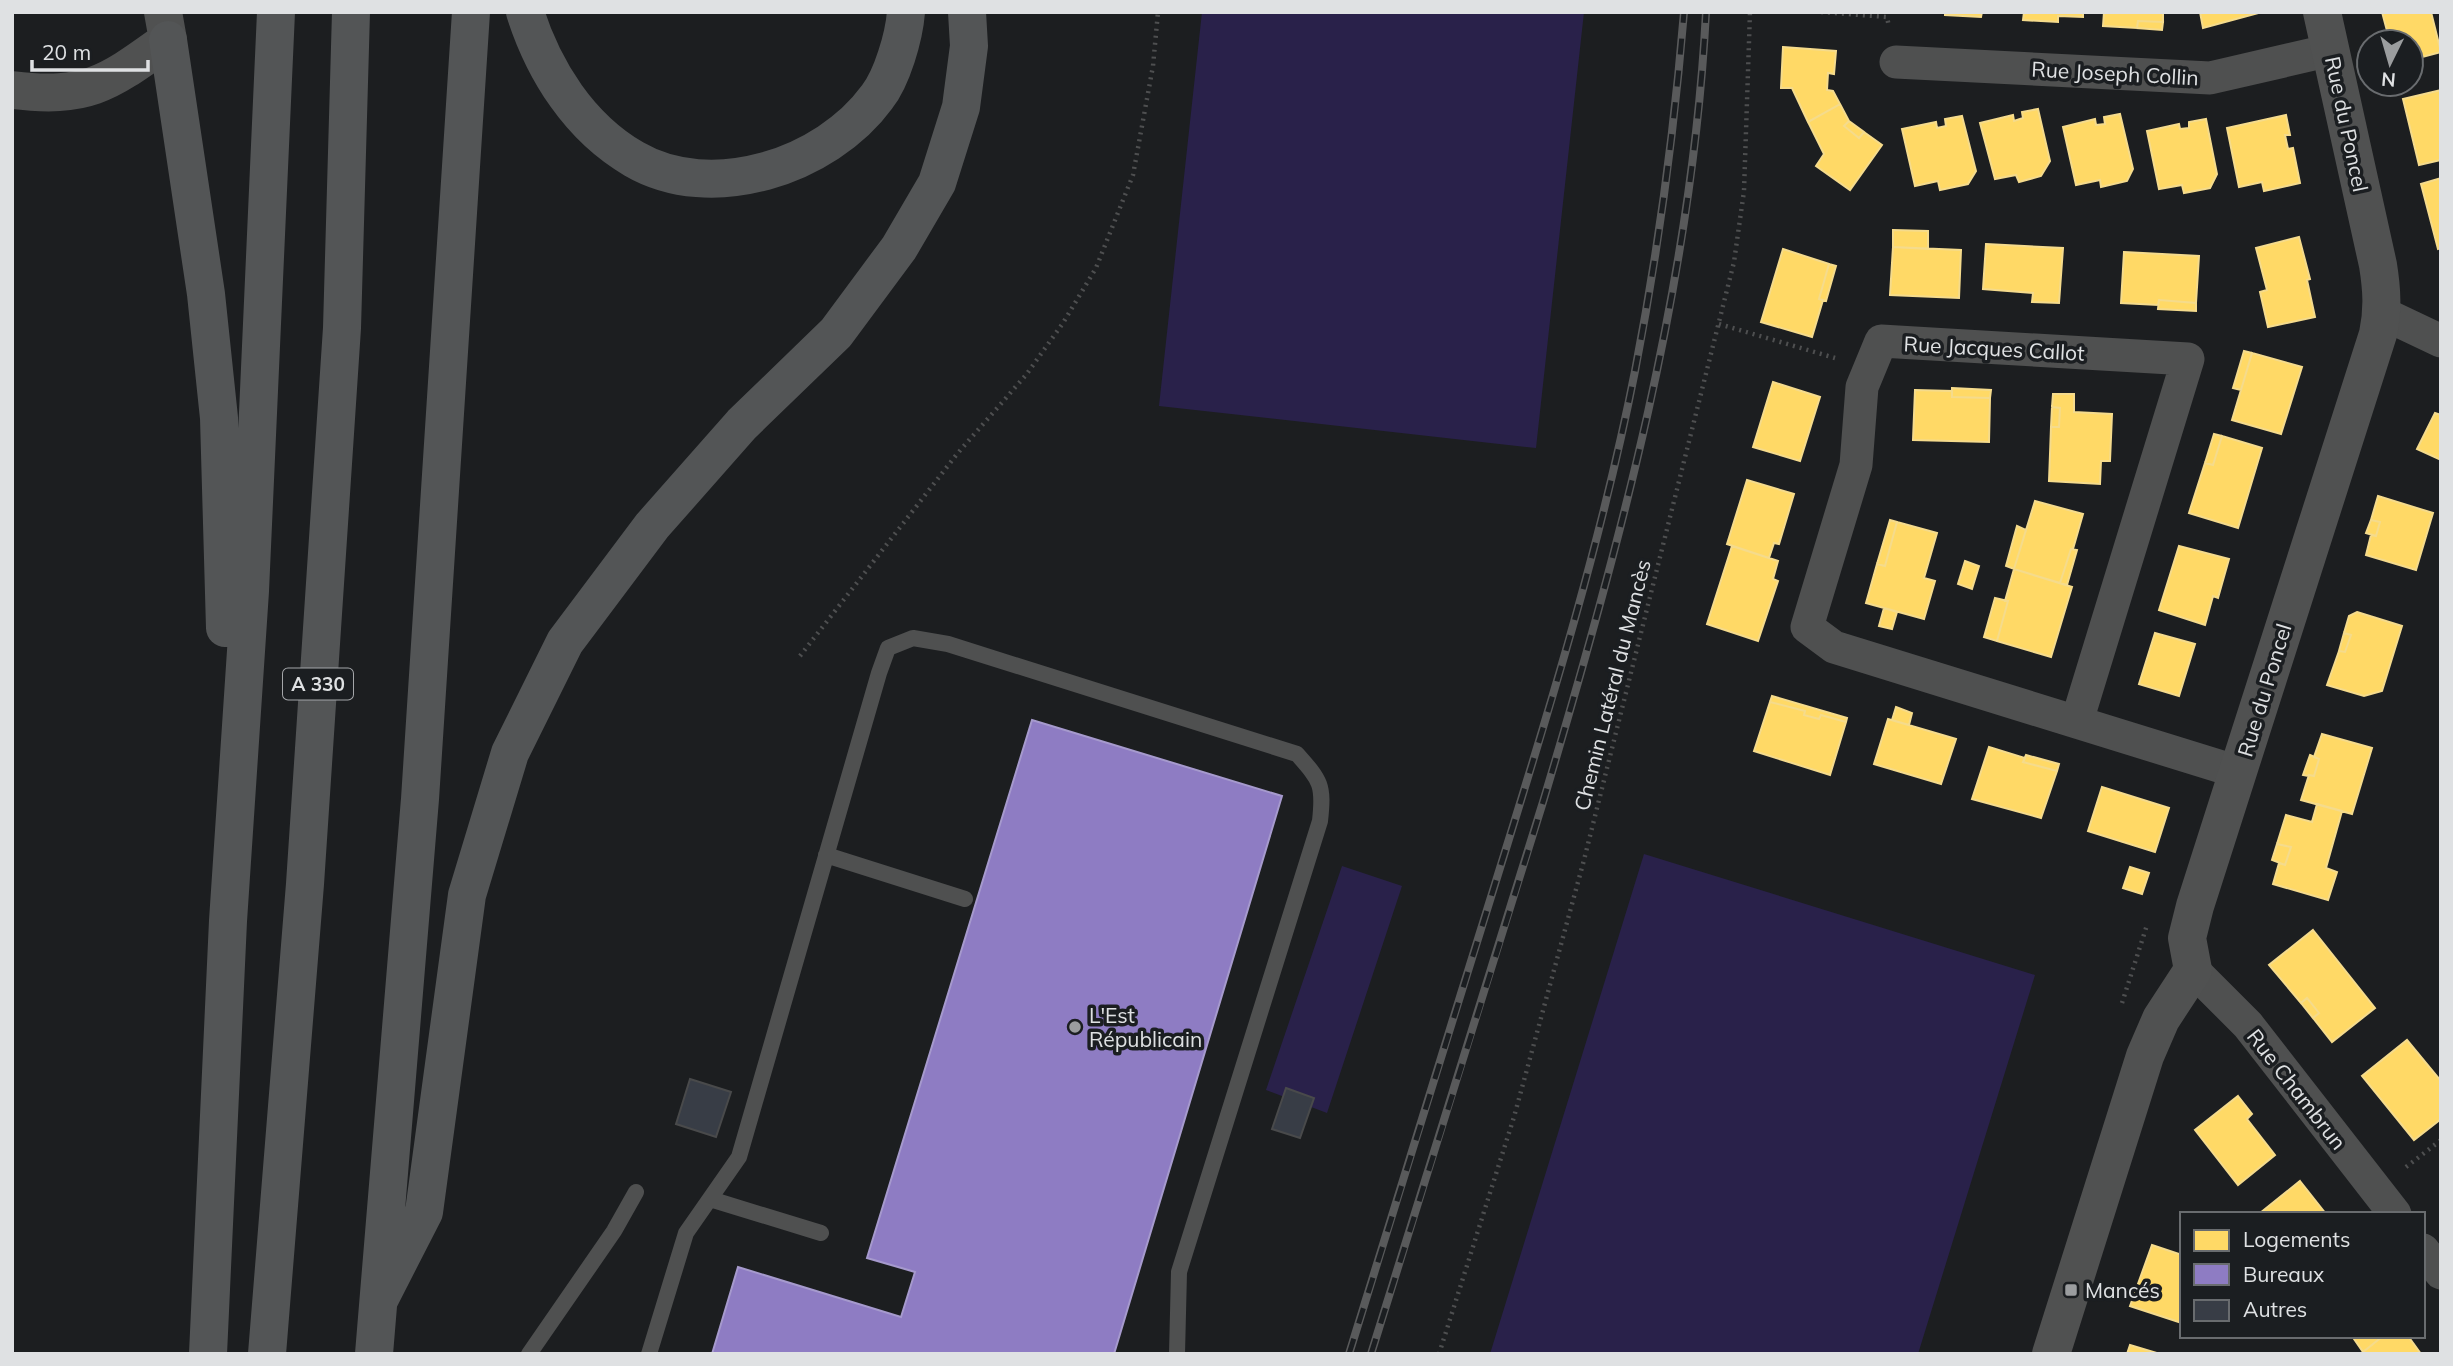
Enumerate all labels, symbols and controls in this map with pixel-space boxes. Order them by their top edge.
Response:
scale bar [32,28,147,72]
north arrow [2355,28,2425,98]
text: 20 m [42,39,91,65]
street label: Rue du Poncel [2320,54,2374,194]
street label: Rue Joseph Collin [2031,56,2199,90]
text: N [2380,67,2397,93]
street label: Rue Jacques Callot [1903,330,2085,366]
street label: Chemin Latéral du Mancès [1568,557,1656,813]
street label: Rue du Poncel [2231,620,2297,760]
road number: A 330 [283,668,353,699]
place label: L'Est Républicain [1089,1002,1202,1052]
marker: L'Est Républicain [1067,1019,1083,1035]
street label: Rue Chambrun [2242,1024,2352,1154]
legend [2180,1212,2425,1338]
text: Logements [2243,1226,2350,1252]
text: Bureaux [2243,1261,2324,1287]
place label: Mancés [2085,1277,2160,1303]
marker: Mancés [2063,1282,2079,1298]
text: Autres [2243,1296,2307,1322]

